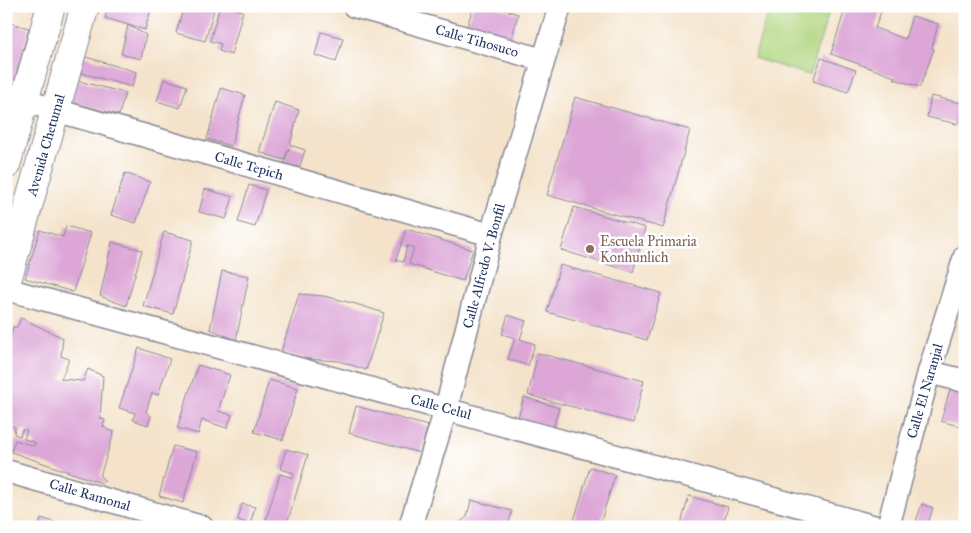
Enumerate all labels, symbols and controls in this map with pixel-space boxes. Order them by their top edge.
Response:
street label: Calle Tihosuco [433,21,521,61]
street label: Avenida Chetumal [23,92,69,199]
street label: Calle Tepich [213,148,285,184]
street label: Calle Alfredo V. Bonfil [459,202,509,330]
place label: Escuela Primaria Konhunlich [600,233,697,266]
marker: Escuela Primaria Konhunlich [584,243,596,255]
street label: Calle El Naranjal [903,341,947,440]
street label: Calle Celul [409,391,473,423]
street label: Calle Ramonal [47,475,133,515]

